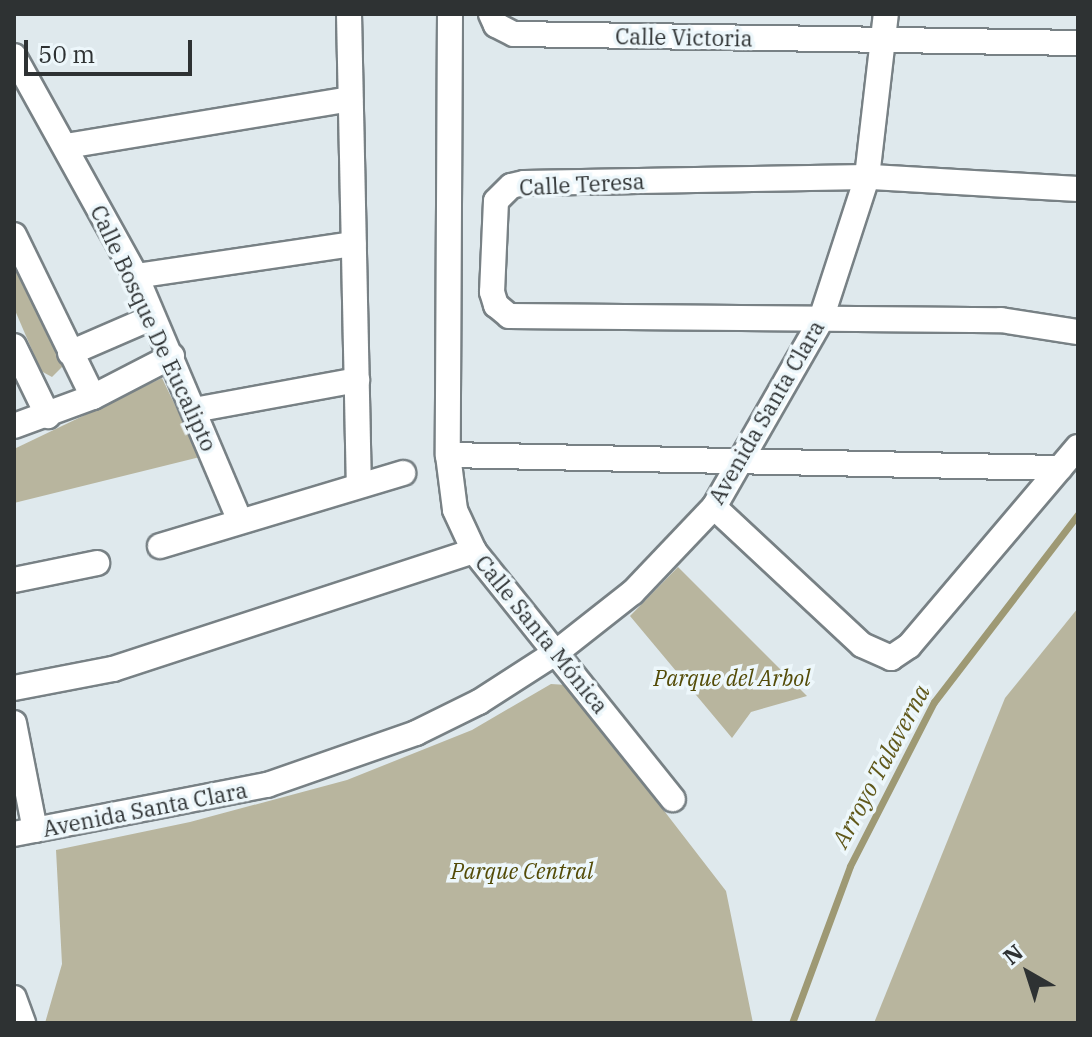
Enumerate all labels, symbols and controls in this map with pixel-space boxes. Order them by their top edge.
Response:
street label: Calle Victoria [615,23,753,51]
scale bar [28,24,196,74]
text: 50 m [38,38,95,70]
street label: Calle Teresa [519,168,645,200]
street label: Calle Bosque De Eucalipto [85,201,223,455]
street label: Avenida Santa Clara [703,315,829,509]
street label: Calle Santa Mónica [470,550,614,718]
park label: Parque del Arbol [654,665,810,691]
water label: Arroyo Talaverna [826,680,936,852]
street label: Avenida Santa Clara [40,776,250,842]
park label: Parque Central [451,858,593,884]
north arrow [988,933,1068,1013]
text: N [997,937,1028,971]

